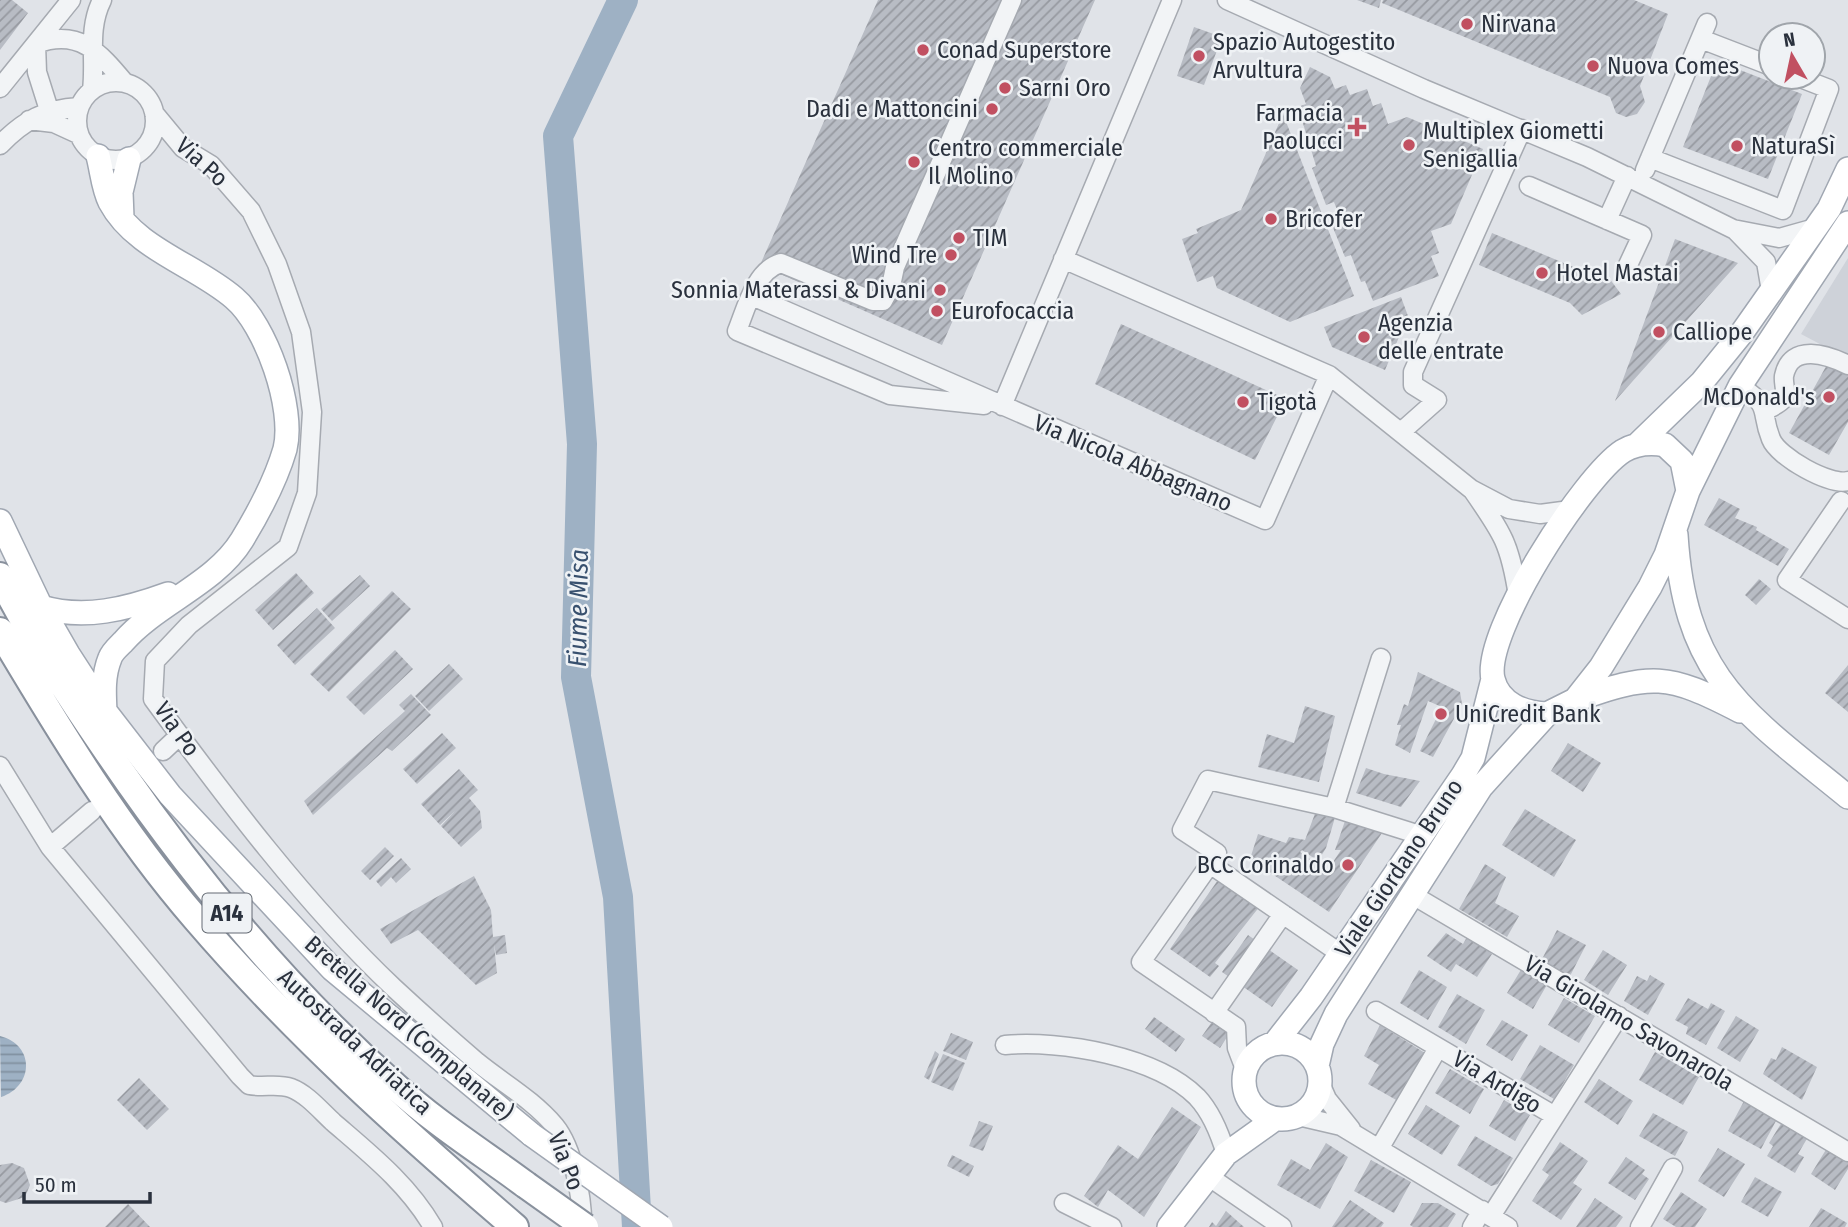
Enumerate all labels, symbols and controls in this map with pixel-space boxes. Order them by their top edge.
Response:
place label: Nirvana [1481,10,1557,38]
marker: Nirvana [1459,16,1475,32]
north arrow [1757,21,1827,91]
text: N [1782,27,1797,52]
place label: Spazio Autogestito Arvultura [1213,28,1395,84]
place label: Conad Superstore [937,36,1111,64]
marker: Conad Superstore [915,42,931,58]
marker: Spazio Autogestito Arvultura [1191,48,1207,64]
place label: Nuova Comes [1607,52,1739,80]
marker: Nuova Comes [1585,58,1601,74]
place label: Sarni Oro [1019,74,1111,102]
marker: Sarni Oro [997,80,1013,96]
place label: Dadi e Mattoncini [806,95,978,123]
place label: Farmacia Paolucci [1255,99,1343,155]
marker: Dadi e Mattoncini [984,101,1000,117]
place label: Multiplex Giometti Senigallia [1423,117,1604,173]
marker: Farmacia Paolucci [1349,119,1365,135]
street label: Via Po [170,131,234,193]
place label: NaturaSì [1751,132,1835,160]
place label: Centro commerciale Il Molino [928,134,1123,190]
marker: Multiplex Giometti Senigallia [1401,137,1417,153]
marker: NaturaSì [1729,138,1745,154]
marker: Centro commerciale Il Molino [906,154,922,170]
place label: Bricofer [1285,205,1363,233]
marker: Bricofer [1263,211,1279,227]
place label: TIM [973,224,1007,252]
marker: TIM [951,230,967,246]
place label: Wind Tre [852,241,937,269]
marker: Wind Tre [943,247,959,263]
place label: Hotel Mastai [1556,259,1679,287]
marker: Hotel Mastai [1534,265,1550,281]
place label: Sonnia Materassi & Divani [671,276,926,304]
marker: Sonnia Materassi & Divani [932,282,948,298]
place label: Eurofocaccia [951,297,1074,325]
marker: Eurofocaccia [929,303,945,319]
place label: Agenzia delle entrate [1378,309,1504,365]
place label: Calliope [1673,318,1752,346]
marker: Calliope [1651,324,1667,340]
marker: Agenzia delle entrate [1356,329,1372,345]
place label: McDonald's [1703,383,1815,411]
place label: Tigotà [1257,388,1317,416]
marker: McDonald's [1821,389,1837,405]
marker: Tigotà [1235,394,1251,410]
street label: Via Nicola Abbagnano [1030,409,1236,517]
water label: Fiume Misa [562,549,595,667]
street label: Via Po [148,696,206,762]
place label: UniCredit Bank [1455,700,1601,728]
marker: UniCredit Bank [1433,706,1449,722]
street label: Viale Giordano Bruno [1329,774,1469,962]
place label: BCC Corinaldo [1197,851,1334,879]
marker: BCC Corinaldo [1340,857,1356,873]
road number: A14 [202,893,252,932]
street label: Bretella Nord (Complanare) [299,930,519,1126]
street label: Via Girolamo Savonarola [1519,949,1739,1097]
street label: Autostrada Adriatica [272,963,438,1121]
street label: Via Ardigo [1448,1045,1546,1119]
street label: Via Po [542,1128,590,1194]
scale bar [24,1160,150,1204]
text: 50 m [35,1172,77,1198]

